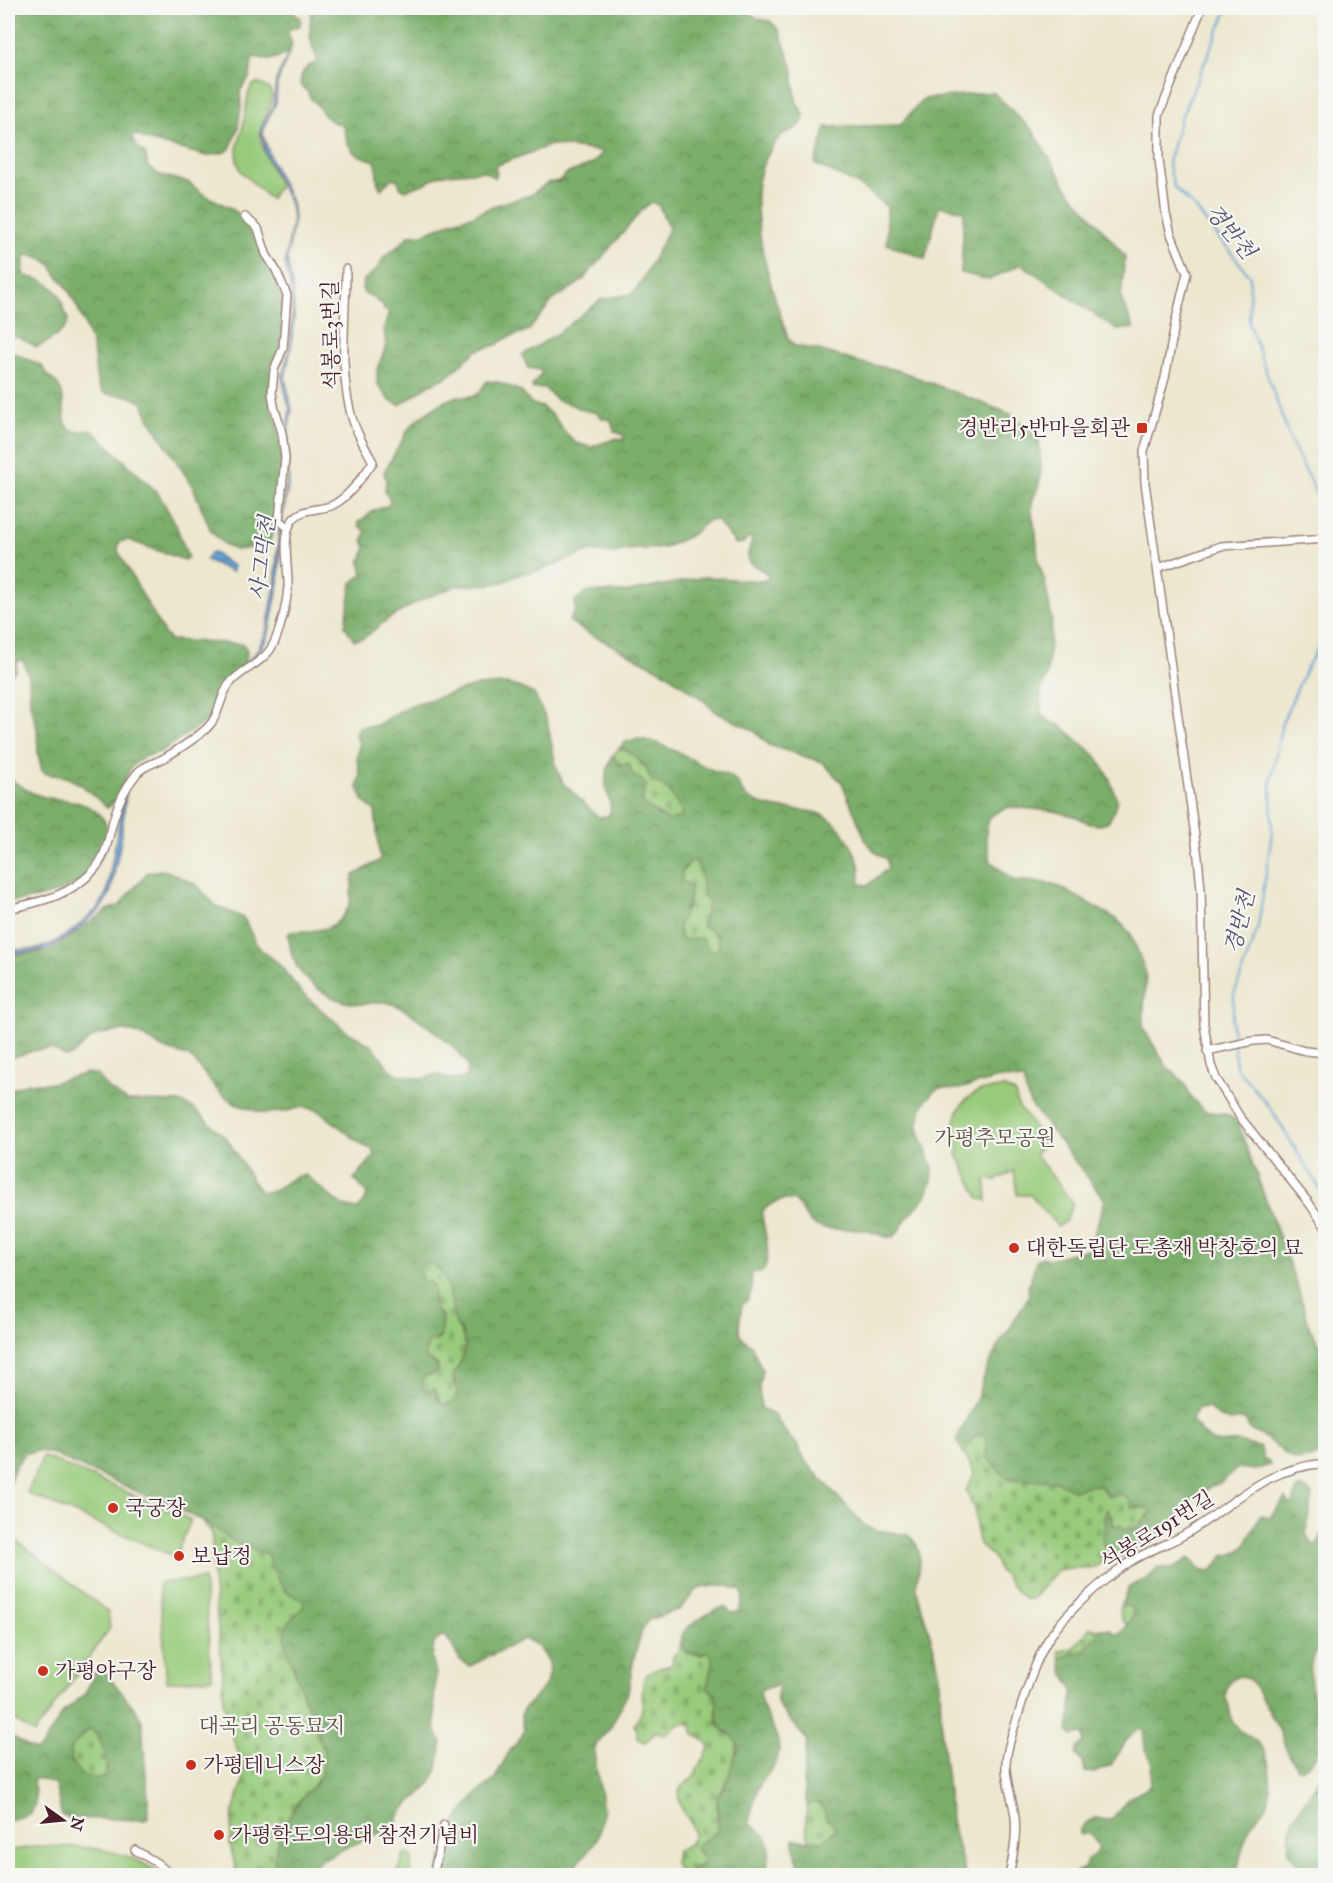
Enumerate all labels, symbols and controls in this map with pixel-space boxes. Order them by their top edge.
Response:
water label: 경반천 [1200,198,1263,266]
street label: 석봉로3번길 [317,280,345,390]
place label: 경반리5반마을회관 [958,415,1131,441]
marker: 경반리5반마을회관 [1135,421,1149,435]
water label: 사그막천 [244,512,281,602]
water label: 경반천 [1219,886,1261,956]
park label: 가평추모공원 [934,1125,1056,1151]
place label: 대한독립단 도총재 박창호의 묘 [1026,1235,1303,1261]
marker: 대한독립단 도총재 박창호의 묘 [1007,1241,1021,1255]
street label: 석봉로191번길 [1095,1485,1219,1575]
place label: 국궁장 [125,1495,187,1521]
marker: 국궁장 [106,1501,120,1515]
place label: 보납정 [191,1543,252,1569]
marker: 보납정 [172,1549,186,1563]
place label: 가평야구장 [55,1658,157,1684]
marker: 가평야구장 [36,1664,50,1678]
park label: 대곡리 공동묘지 [199,1713,345,1739]
place label: 가평테니스장 [203,1752,325,1778]
marker: 가평테니스장 [184,1758,198,1772]
north arrow [33,1790,93,1850]
text: N [66,1815,88,1833]
place label: 가평학도의용대 참전기념비 [231,1822,479,1848]
marker: 가평학도의용대 참전기념비 [212,1828,226,1842]

